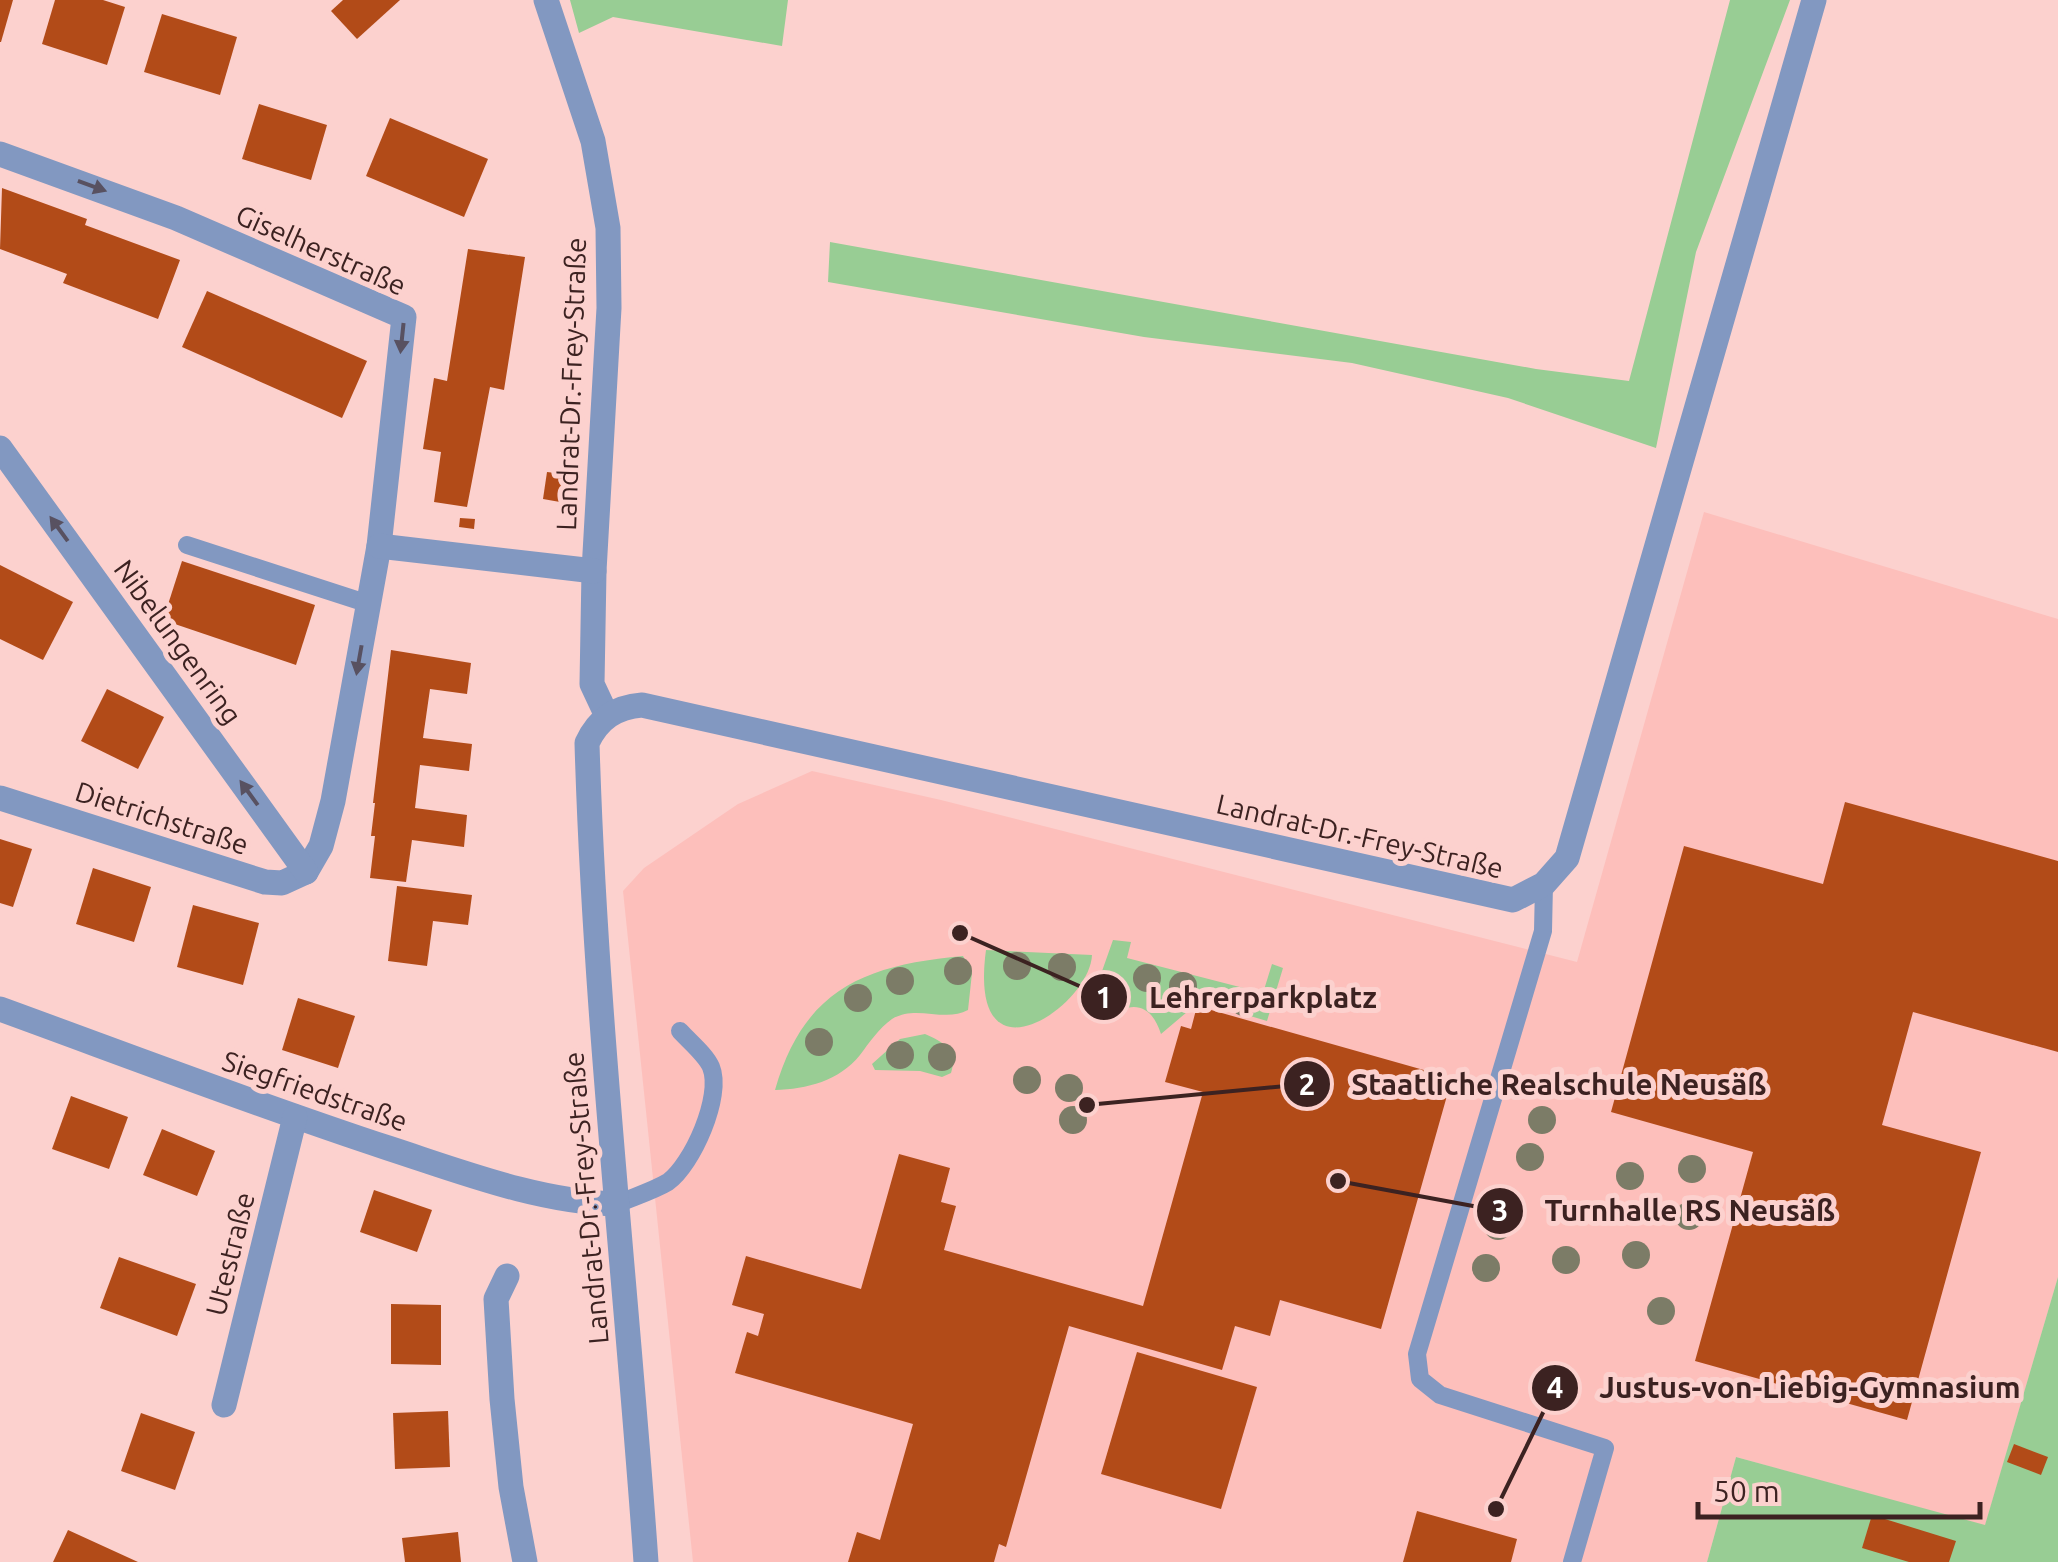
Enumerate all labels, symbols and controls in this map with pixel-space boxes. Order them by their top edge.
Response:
one-way arrow [78,179,108,194]
street label: Giselherstraße [231,198,411,301]
street label: Landrat-Dr.-Frey-Straße [550,237,591,531]
one-way arrow [394,323,410,355]
one-way arrow [50,516,69,543]
street label: Nibelungenring [109,554,248,730]
one-way arrow [350,645,366,676]
street label: Dietrichstraße [72,775,253,860]
one-way arrow [240,780,259,806]
street label: Landrat-Dr.-Frey-Straße [1214,787,1507,884]
callout: Lehrerparkplatz [1079,967,1397,1027]
text: 1 [1096,980,1112,1014]
text: Lehrerparkplatz [1149,980,1377,1014]
street label: Siegfriedstraße [219,1044,412,1137]
street label: Landrat-Dr.-Frey-Straße [557,1051,614,1346]
callout: Staatliche Realschule Neusäß [1282,1054,1787,1114]
text: 2 [1299,1067,1315,1101]
text: Staatliche Realschule Neusäß [1351,1067,1767,1101]
callout: Turnhalle RS Neusäß [1475,1181,1856,1241]
street label: Utestraße [199,1189,260,1319]
text: 3 [1492,1193,1508,1227]
text: Turnhalle RS Neusäß [1545,1193,1835,1227]
callout: Justus-von-Liebig-Gymnasium [1530,1358,2041,1418]
text: 4 [1547,1370,1563,1404]
text: Justus-von-Liebig-Gymnasium [1599,1370,2021,1404]
scale bar [1698,1457,1980,1519]
text: 50 m [1713,1474,1780,1508]

